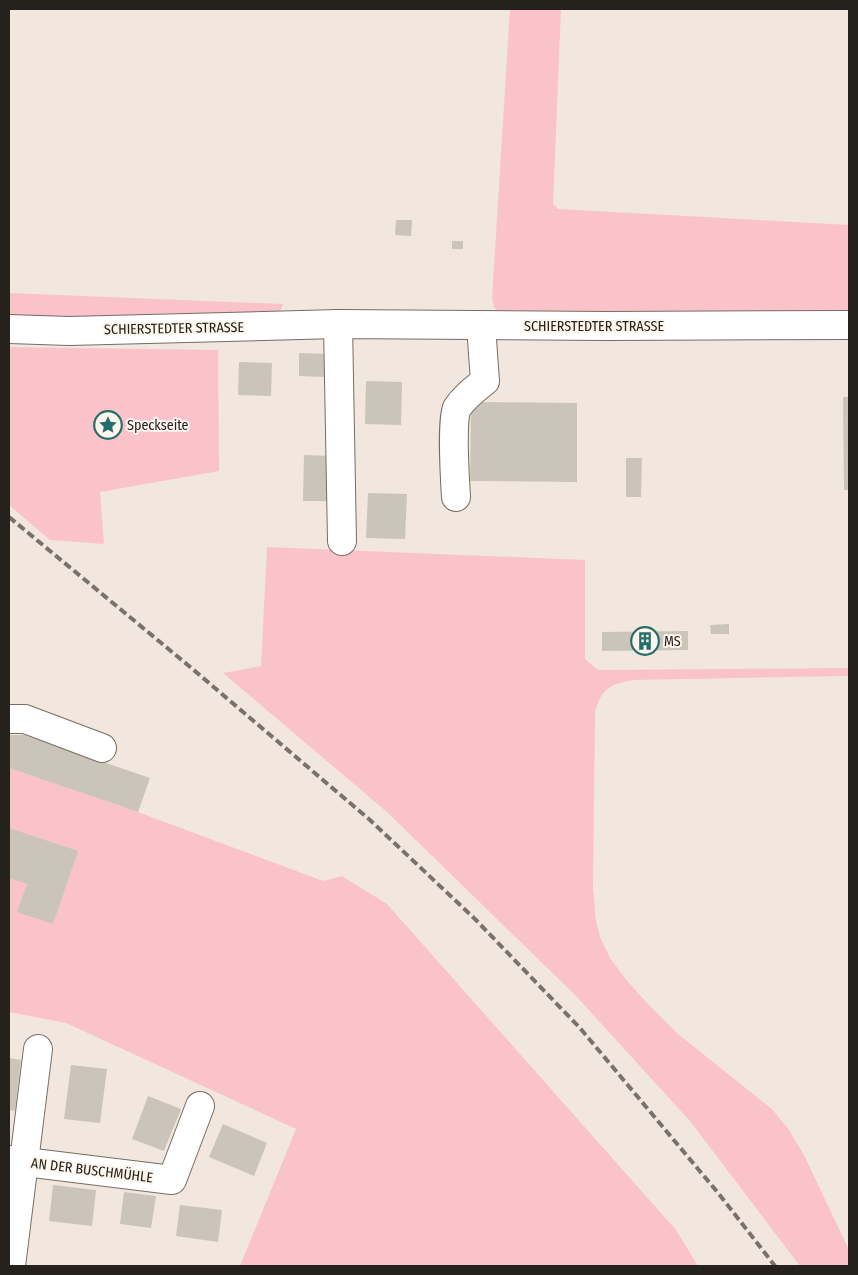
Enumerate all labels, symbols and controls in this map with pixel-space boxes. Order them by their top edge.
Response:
street label: SCHIERSTEDTER STRASSE [524,318,664,335]
street label: SCHIERSTEDTER STRASSE [104,319,245,338]
place icon: Speckseite [93,410,123,440]
place label: Speckseite [127,417,189,434]
building icon: MS [630,626,660,656]
place label: MS [664,633,681,650]
street label: AN DER BUSCHMÜHLE [30,1154,154,1186]

